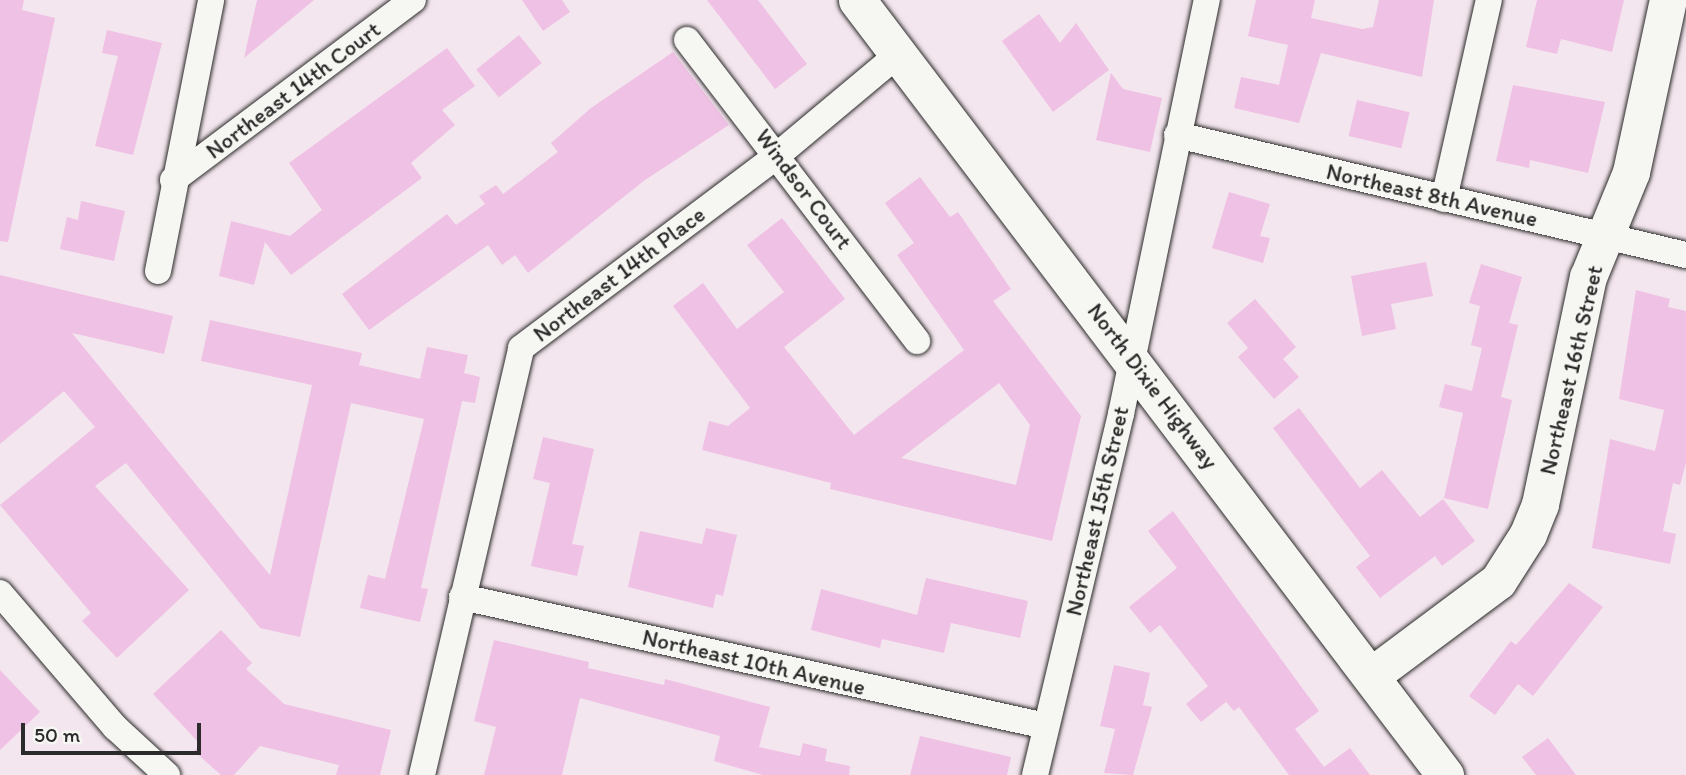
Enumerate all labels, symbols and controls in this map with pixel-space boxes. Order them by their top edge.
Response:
street label: Northeast 14th Court [200,15,386,165]
street label: Windsor Court [750,123,858,255]
street label: Northeast 8th Avenue [1325,157,1539,233]
street label: Northeast 14th Place [528,201,710,347]
street label: Northeast 16th Street [1534,263,1608,477]
street label: North Dixie Highway [1082,298,1224,474]
street label: Northeast 15th Street [1060,404,1134,618]
street label: Northeast 10th Avenue [641,623,867,701]
scale bar [24,708,205,752]
text: 50 m [34,722,80,747]

